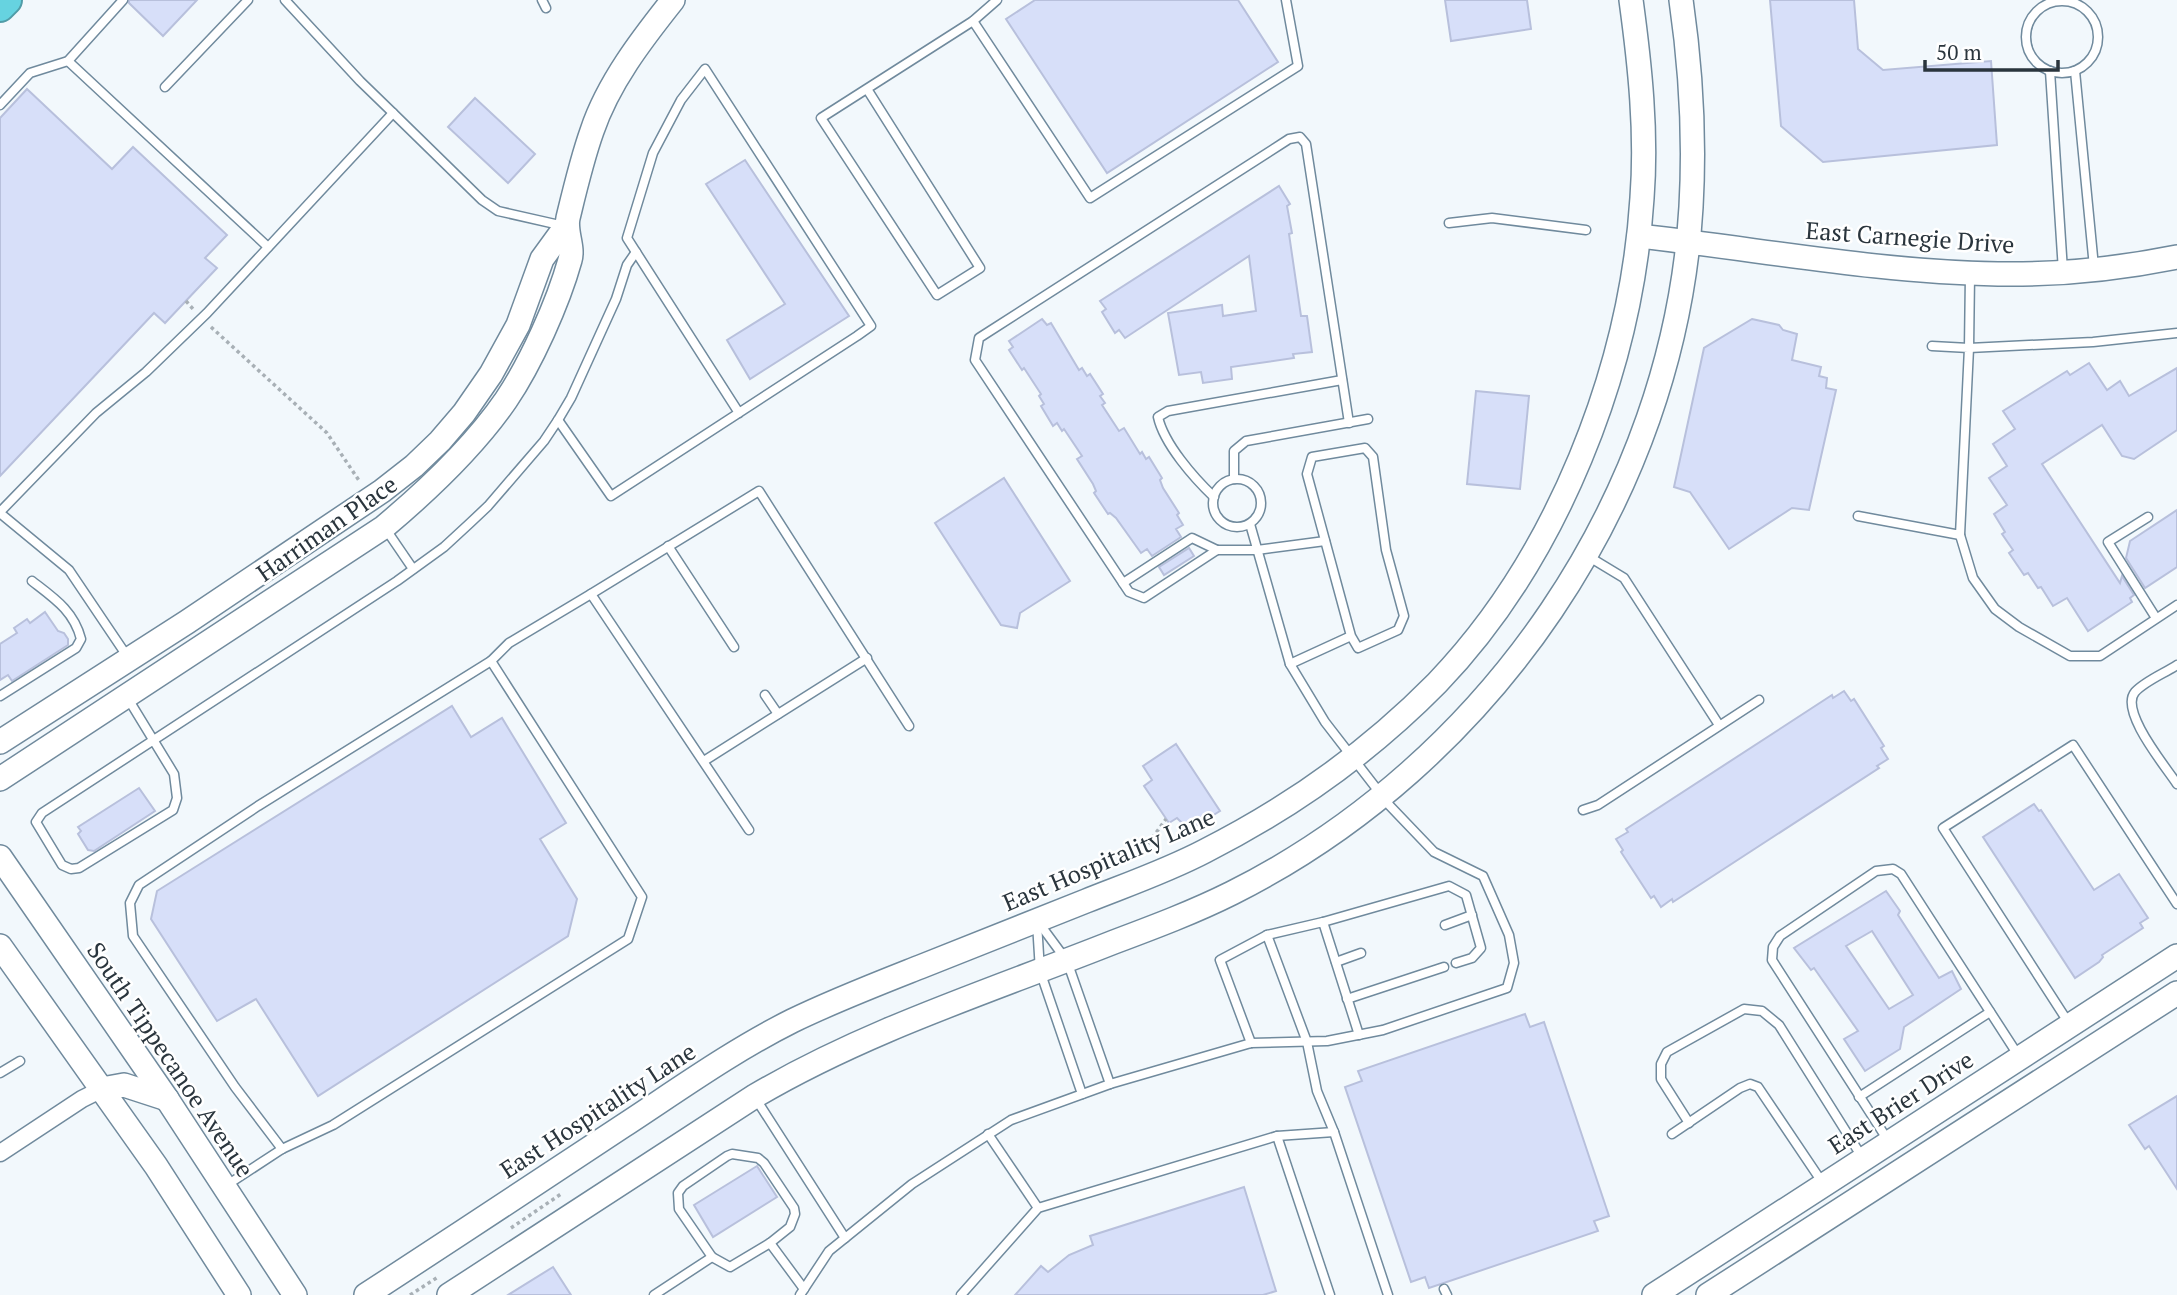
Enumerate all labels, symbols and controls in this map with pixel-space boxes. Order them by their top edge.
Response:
scale bar [1925,28,2058,72]
text: 50 m [1936,38,1982,66]
street label: East Carnegie Drive [1805,214,2016,260]
street label: Harriman Place [250,468,403,589]
street label: East Hospitality Lane [998,800,1219,918]
street label: South Tippecanoe Avenue [80,936,262,1183]
street label: East Hospitality Lane [494,1035,701,1185]
street label: East Brier Drive [1822,1043,1979,1161]

